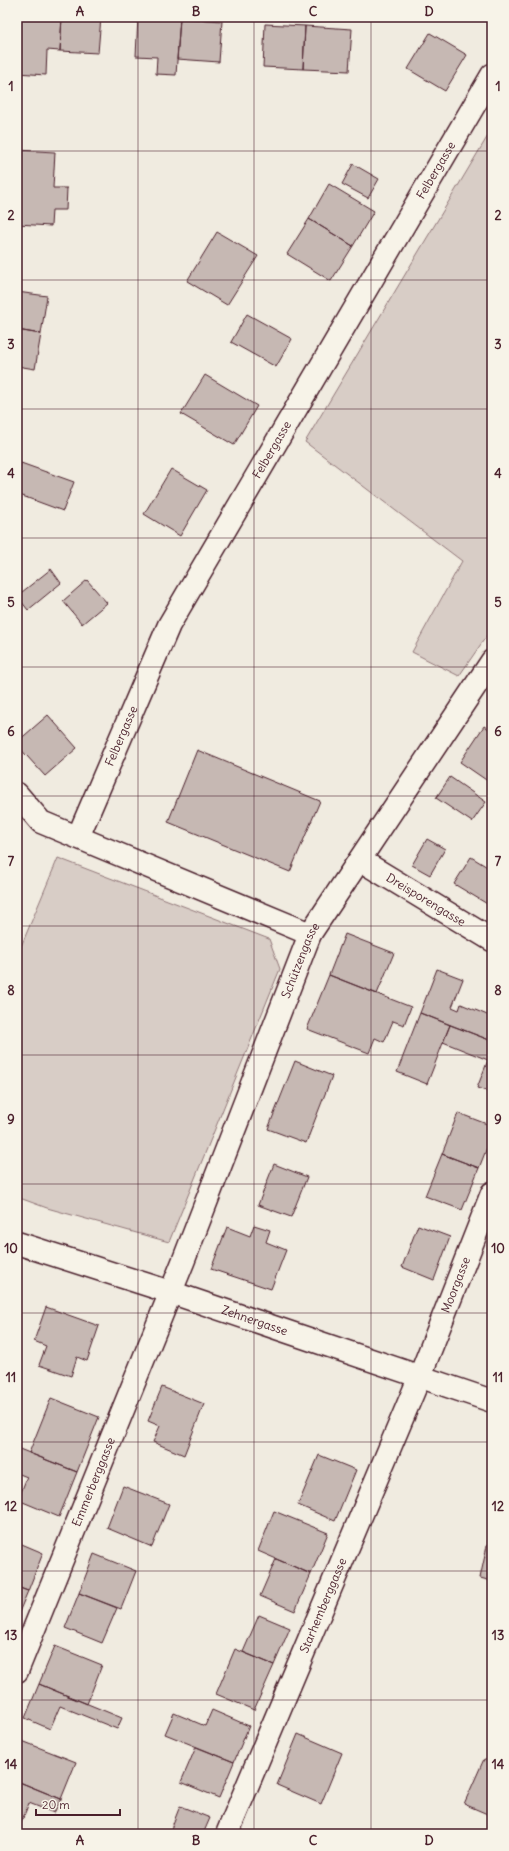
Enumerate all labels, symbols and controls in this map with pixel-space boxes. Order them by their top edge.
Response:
text: A [76,3,85,20]
text: B [192,3,201,20]
text: C [309,3,318,20]
text: D [424,3,434,20]
text: 1 [8,78,14,95]
text: 1 [495,78,501,95]
street label: Felbergasse [413,139,458,202]
text: 2 [7,207,15,224]
text: 2 [494,207,502,224]
text: 3 [7,336,15,353]
text: 3 [494,336,502,353]
street label: Felbergasse [249,418,294,481]
text: 4 [7,465,15,482]
text: 4 [494,465,502,482]
text: 5 [7,594,15,611]
text: 5 [494,594,502,611]
street label: Felbergasse [101,703,140,768]
text: 6 [7,723,15,740]
text: 6 [494,723,502,740]
text: 7 [8,853,15,870]
text: 7 [495,853,502,870]
street label: Dreisporengasse [384,870,469,929]
street label: Schützengasse [278,919,323,1000]
text: 8 [7,982,15,999]
text: 8 [494,982,502,999]
text: 9 [7,1111,15,1128]
text: 9 [494,1111,502,1128]
text: 10 [4,1240,18,1257]
text: 10 [491,1240,505,1257]
street label: Moorgasse [438,1254,473,1315]
street label: Zehnergasse [220,1302,290,1338]
text: 11 [6,1369,16,1386]
text: 11 [493,1369,503,1386]
street label: Emmerberggasse [68,1435,118,1529]
text: 12 [5,1498,17,1515]
text: 12 [492,1498,504,1515]
street label: Starhemberggasse [296,1555,350,1655]
text: 13 [5,1627,17,1644]
text: 13 [492,1627,504,1644]
text: 14 [5,1756,18,1773]
text: 14 [492,1756,505,1773]
scale bar [36,1791,120,1817]
text: 20 m [42,1797,70,1812]
text: A [76,1832,85,1849]
text: B [192,1832,201,1849]
text: C [309,1832,318,1849]
text: D [424,1832,434,1849]

